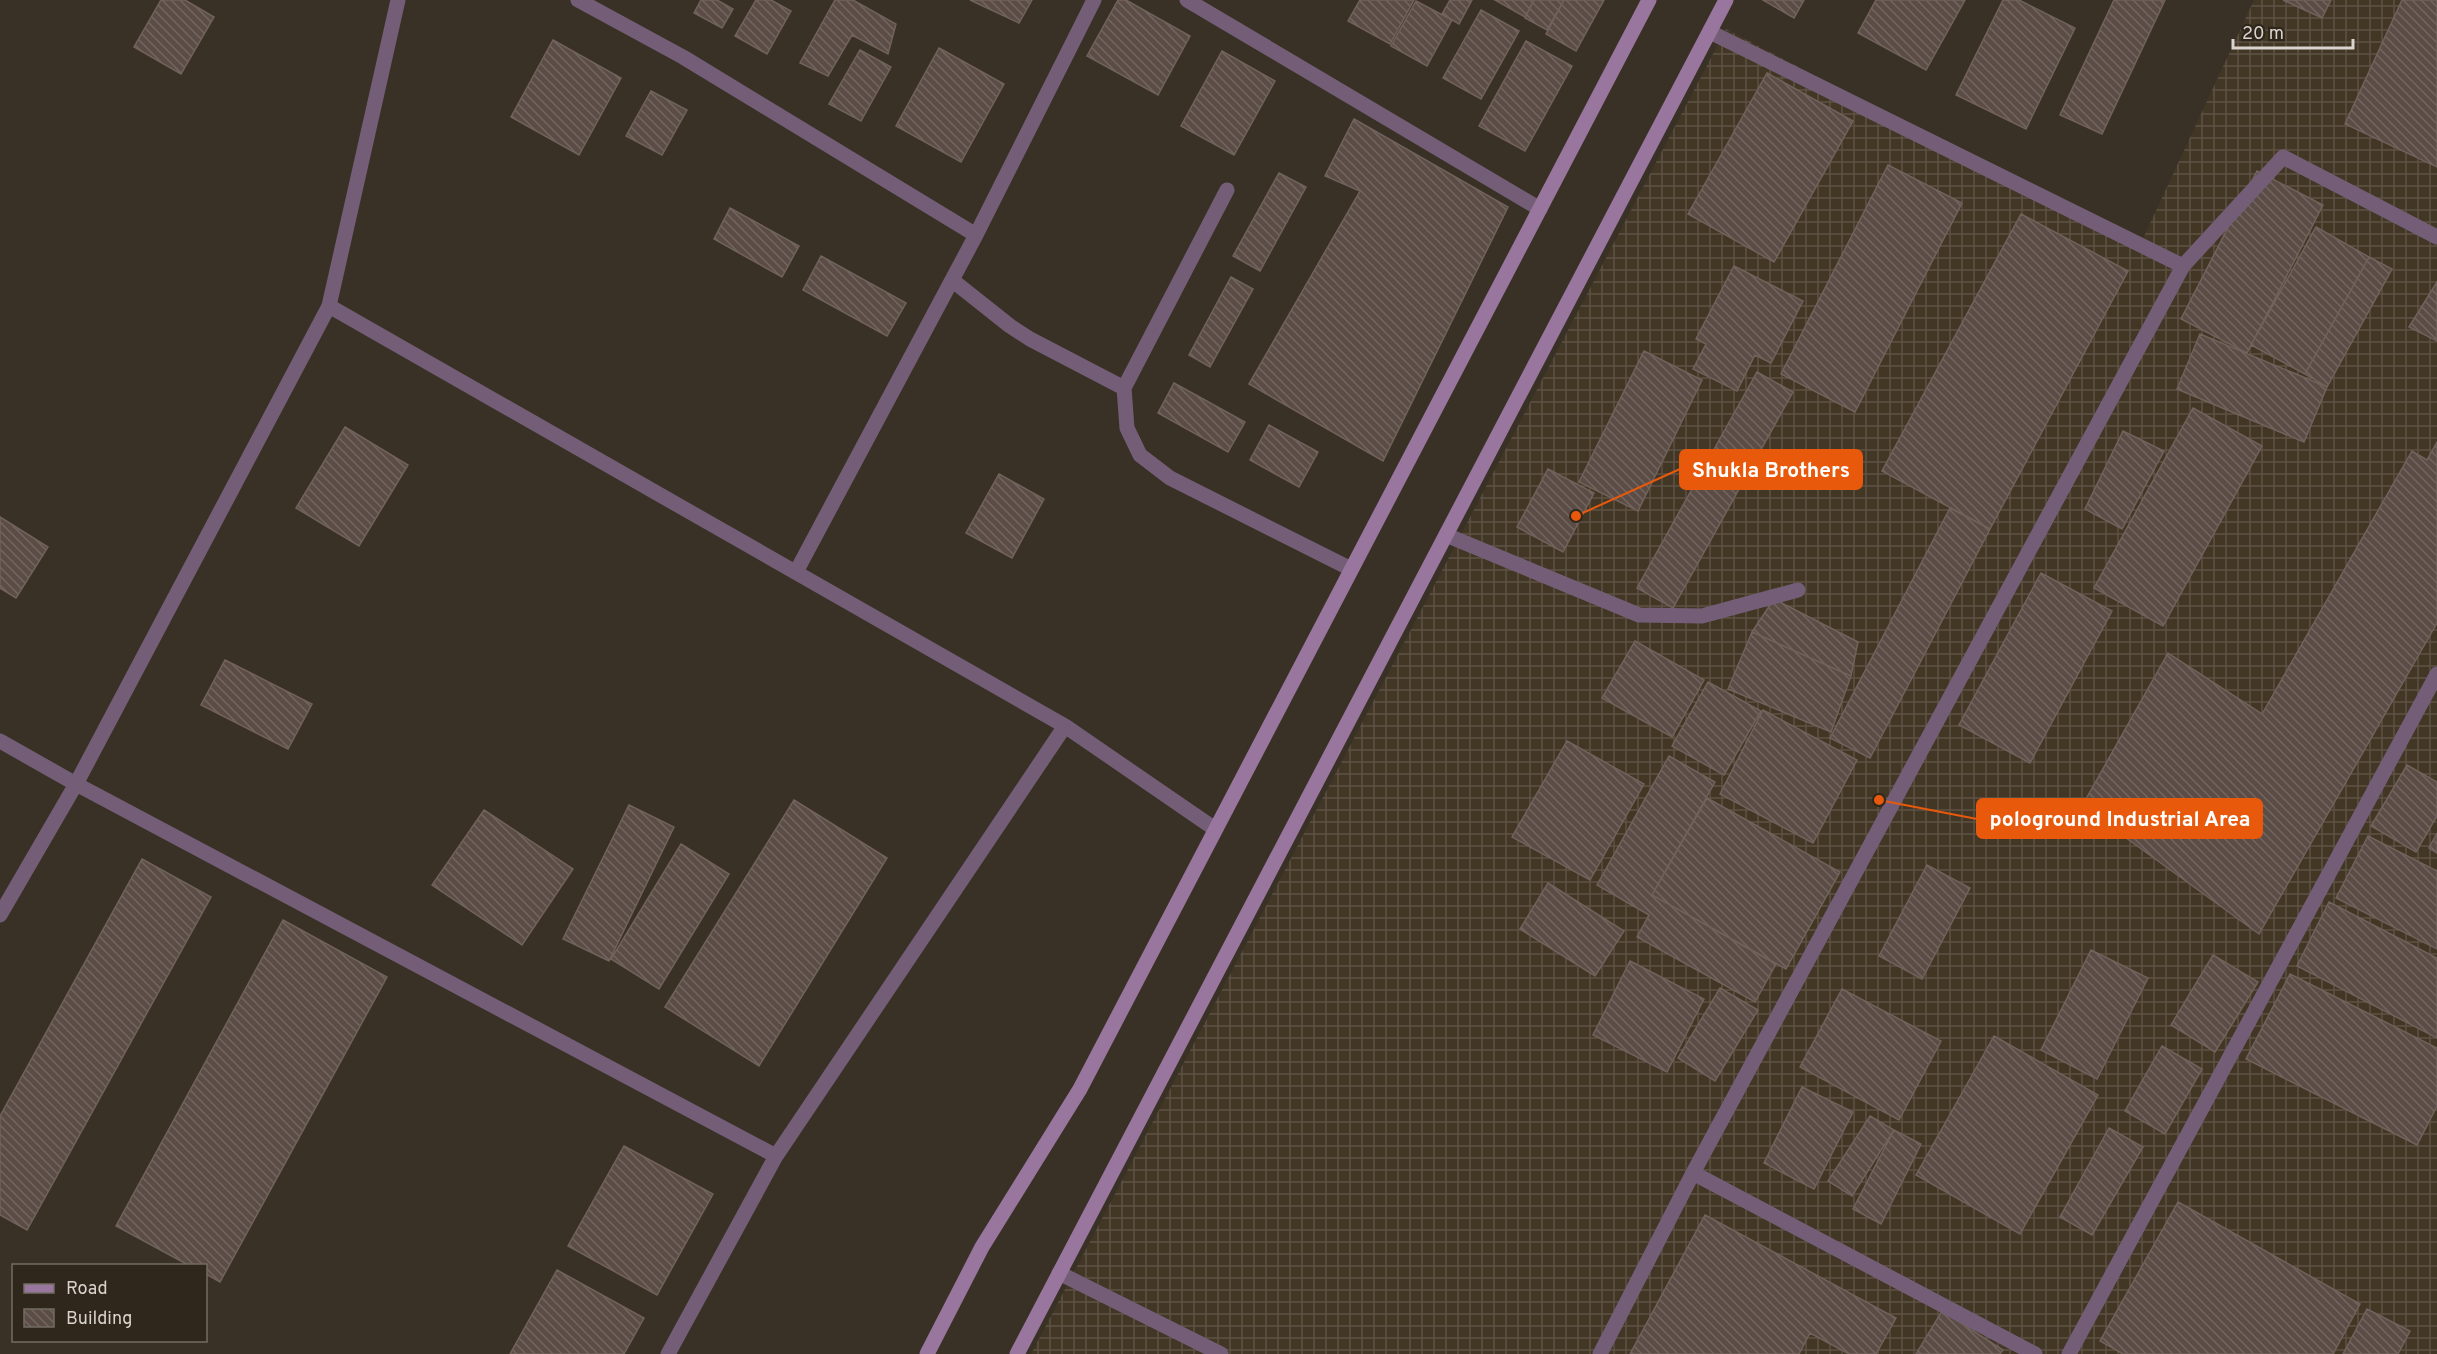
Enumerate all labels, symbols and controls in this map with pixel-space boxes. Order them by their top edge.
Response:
scale bar [2233,12,2353,50]
text: 20 m [2242,23,2284,46]
callout: Shukla Brothers [1680,450,1862,489]
text: Shukla Brothers [1692,458,1850,485]
callout: pologround Industrial Area [1977,799,2262,838]
text: pologround Industrial Area [1990,807,2250,834]
legend [12,1264,207,1342]
text: Road [66,1278,108,1301]
text: Building [66,1308,132,1331]

